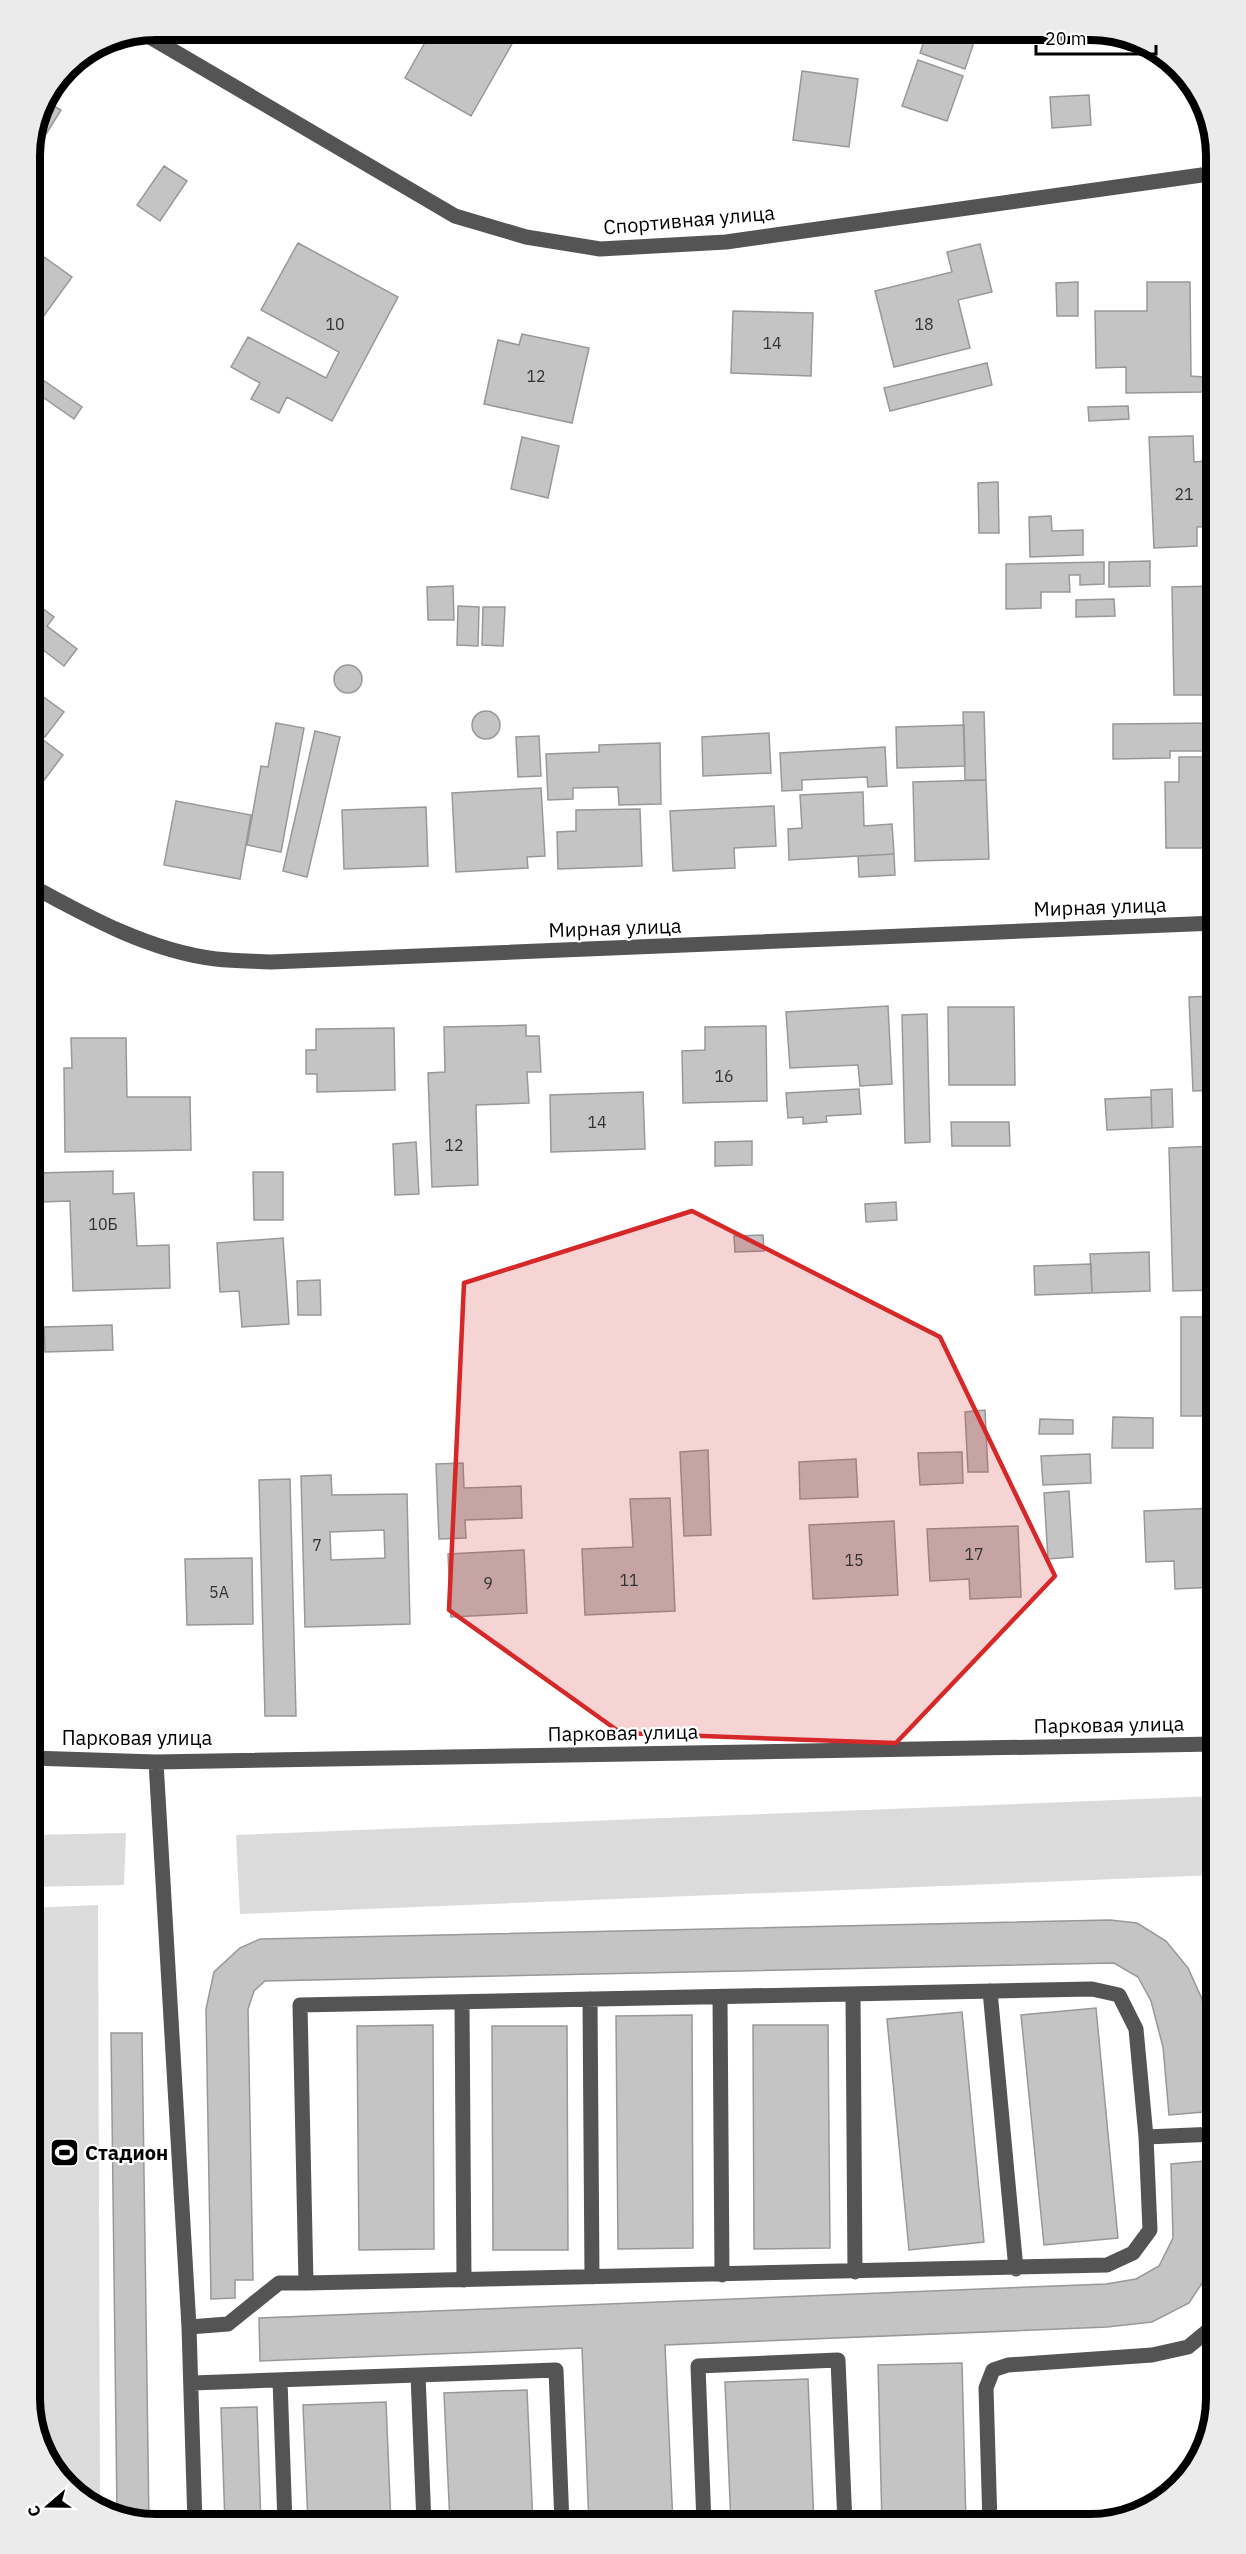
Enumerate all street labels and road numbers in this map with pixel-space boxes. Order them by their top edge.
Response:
street label: Спортивная улица [602,199,776,240]
street label: Мирная улица [1033,891,1167,922]
street label: Мирная улица [548,912,682,943]
street label: Парковая улица [1033,1710,1185,1739]
street label: Парковая улица [547,1718,699,1747]
street label: Парковая улица [62,1724,213,1751]

